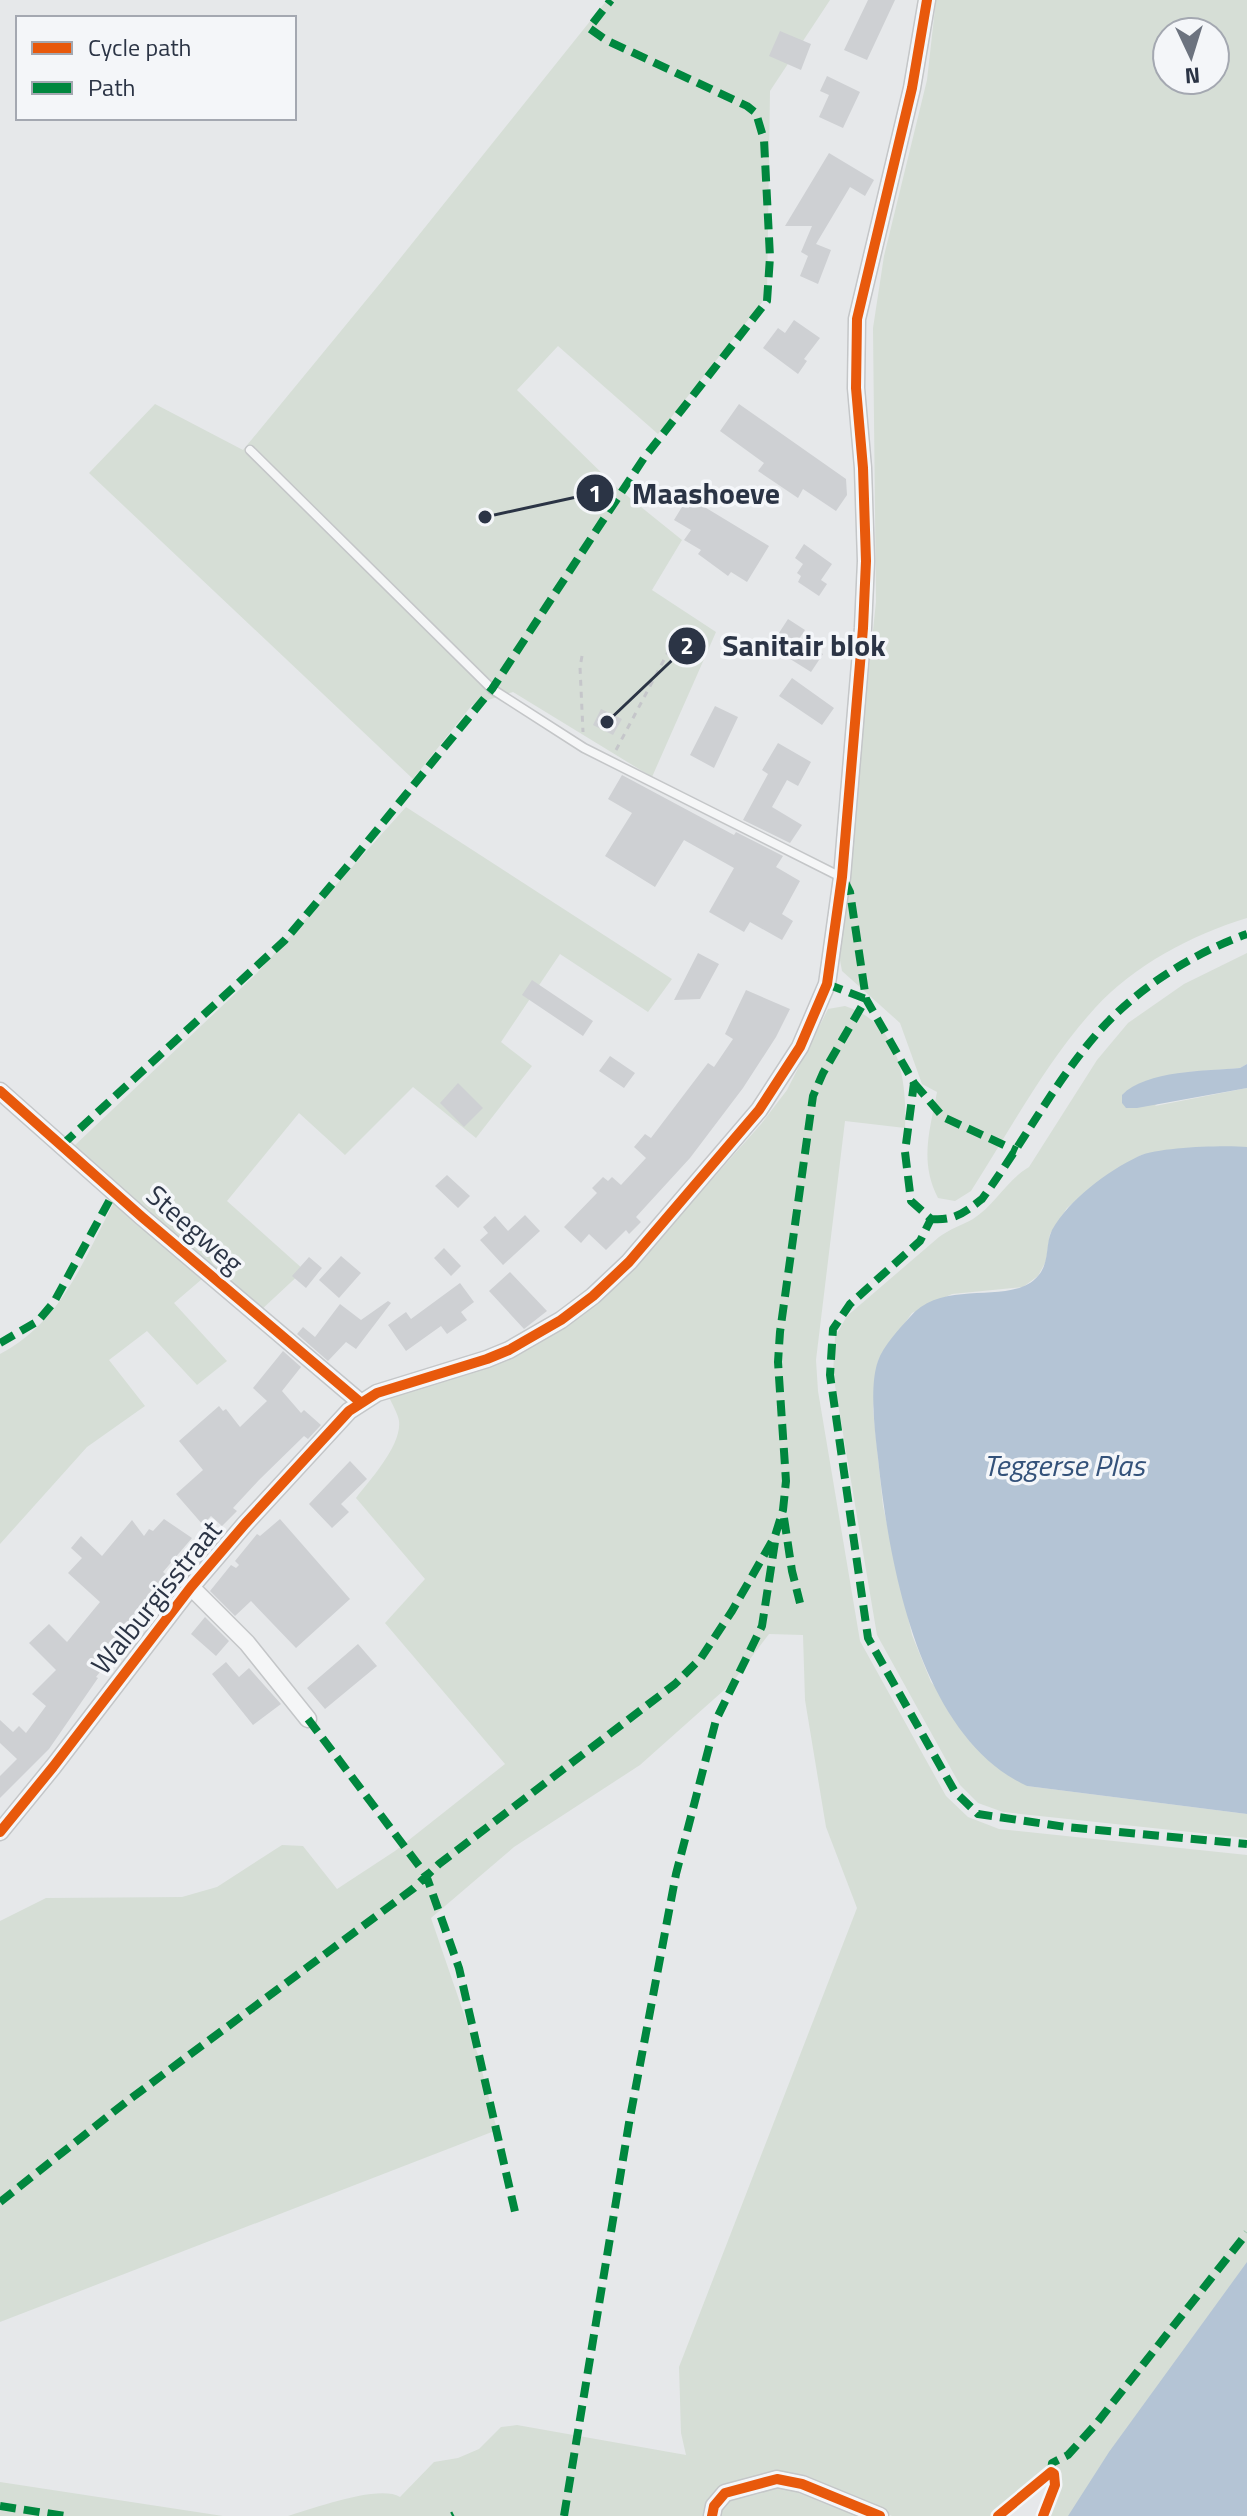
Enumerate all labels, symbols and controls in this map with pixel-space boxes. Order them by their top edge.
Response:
legend [16,16,296,120]
north arrow [1151,16,1231,96]
text: Cycle path [88,29,191,65]
text: N [1184,58,1201,93]
text: Path [88,69,135,105]
callout: Maashoeve [575,466,796,520]
text: Maashoeve [632,470,780,516]
text: 1 [588,475,602,511]
callout: Sanitair blok [667,619,902,673]
text: Sanitair blok [722,622,886,668]
text: 2 [680,627,694,663]
street label: Steegweg [137,1174,254,1283]
water label: Teggerse Plas [983,1442,1147,1488]
street label: Walburgisstraat [80,1510,232,1683]

